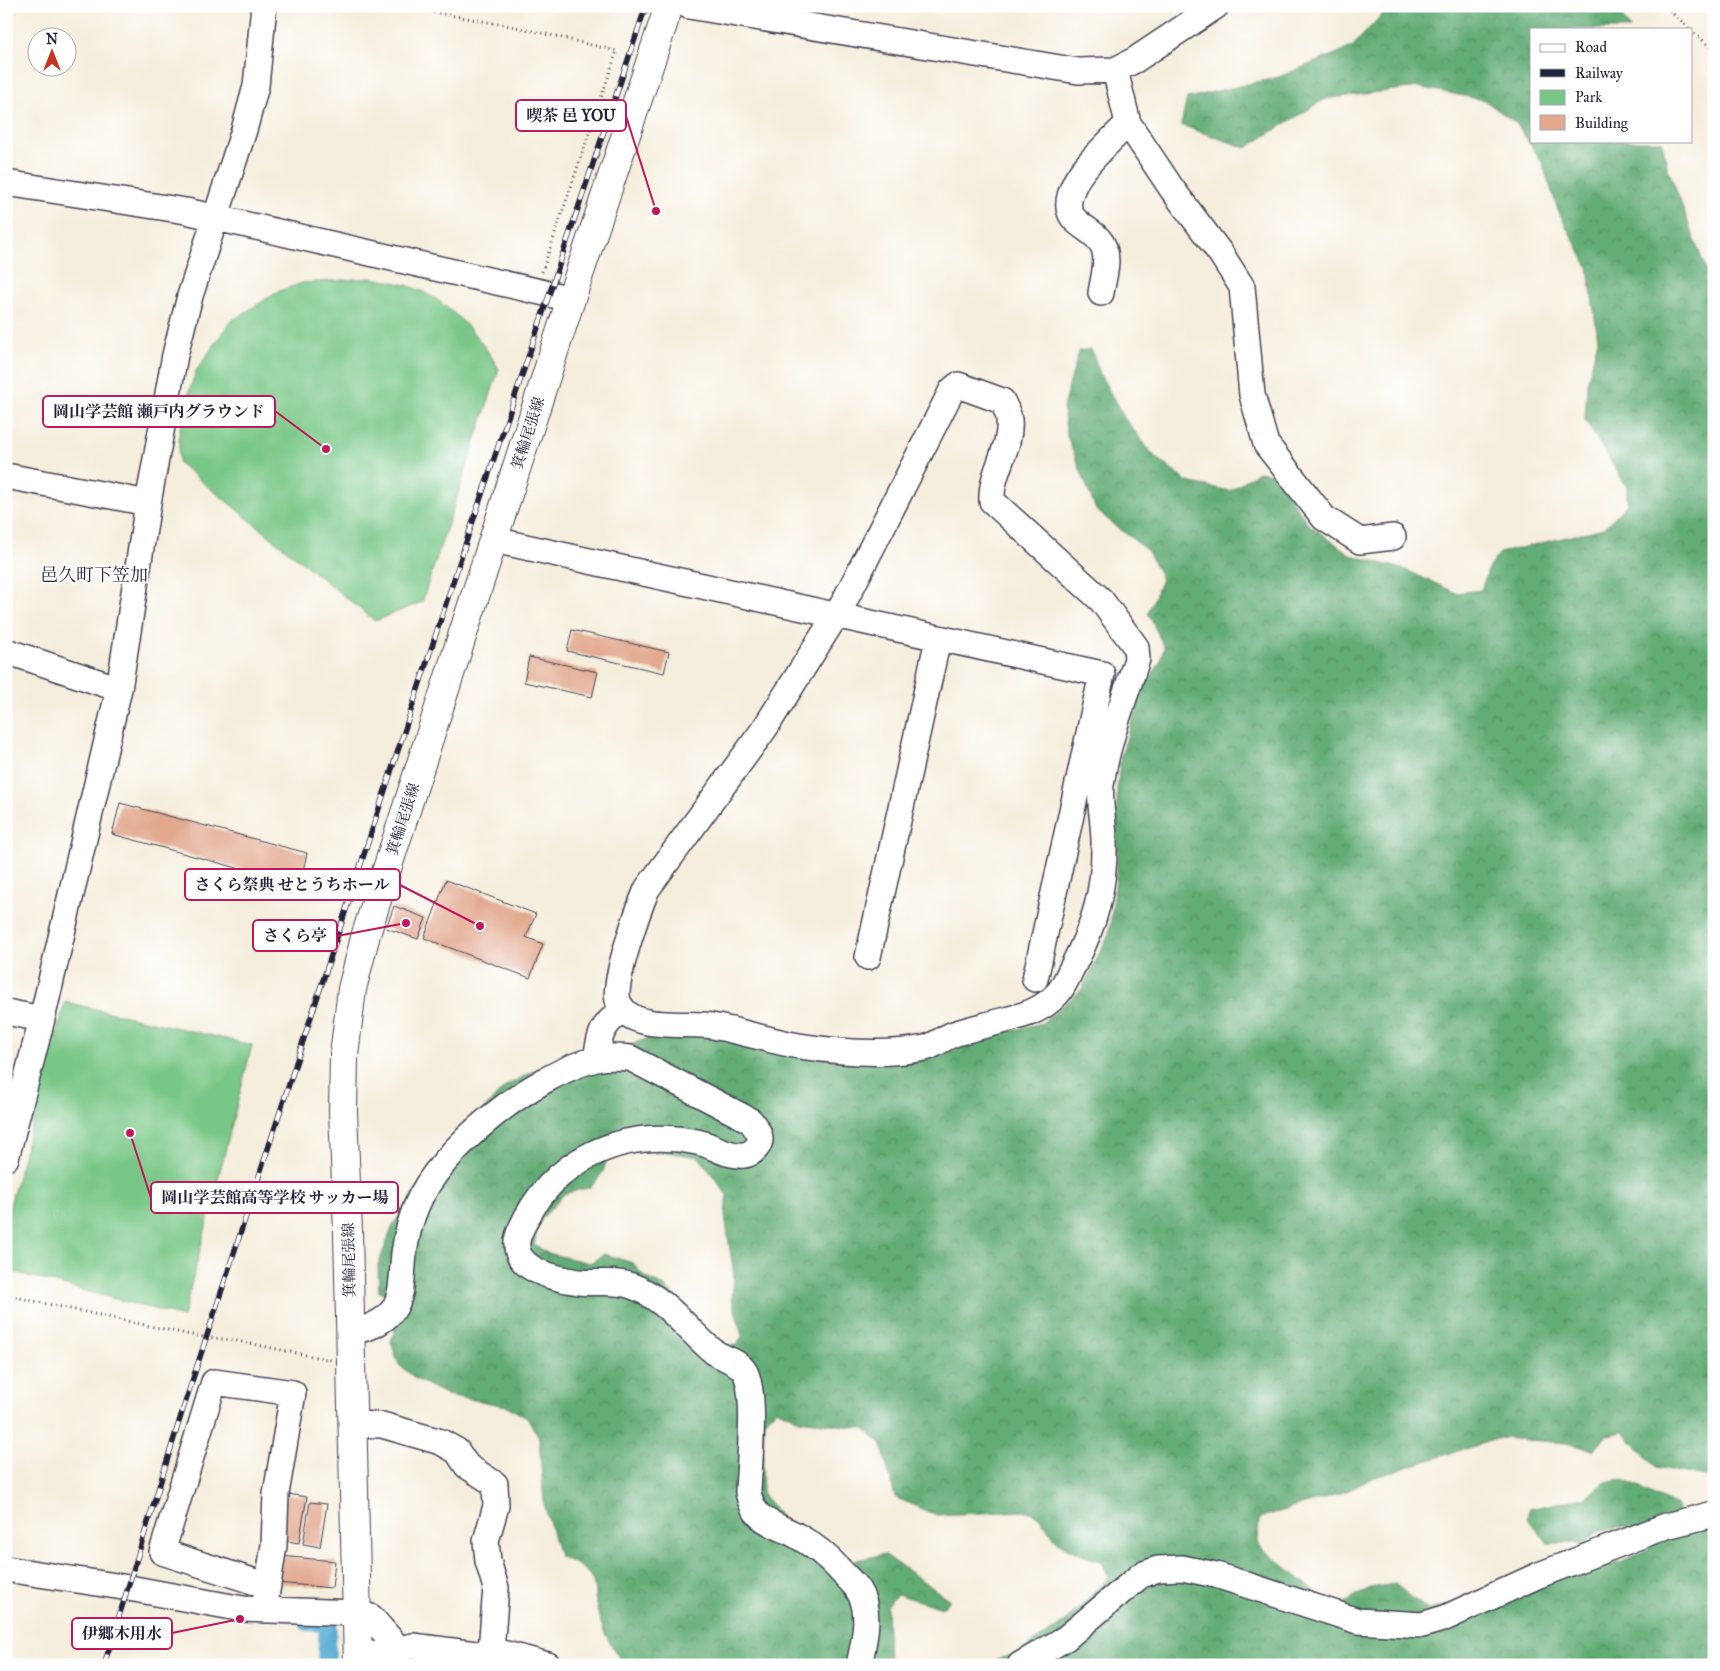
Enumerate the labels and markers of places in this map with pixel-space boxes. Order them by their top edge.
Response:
callout: 喫茶 邑 YOU [516,100,626,131]
callout: 岡山学芸館 瀬戸内グラウンド [43,396,275,427]
callout: さくら祭典 せとうちホール [185,869,400,900]
callout: さくら亭 [253,920,337,951]
callout: 岡山学芸館高等学校 サッカー場 [151,1182,398,1213]
callout: 伊郷木用水 [72,1618,172,1649]

